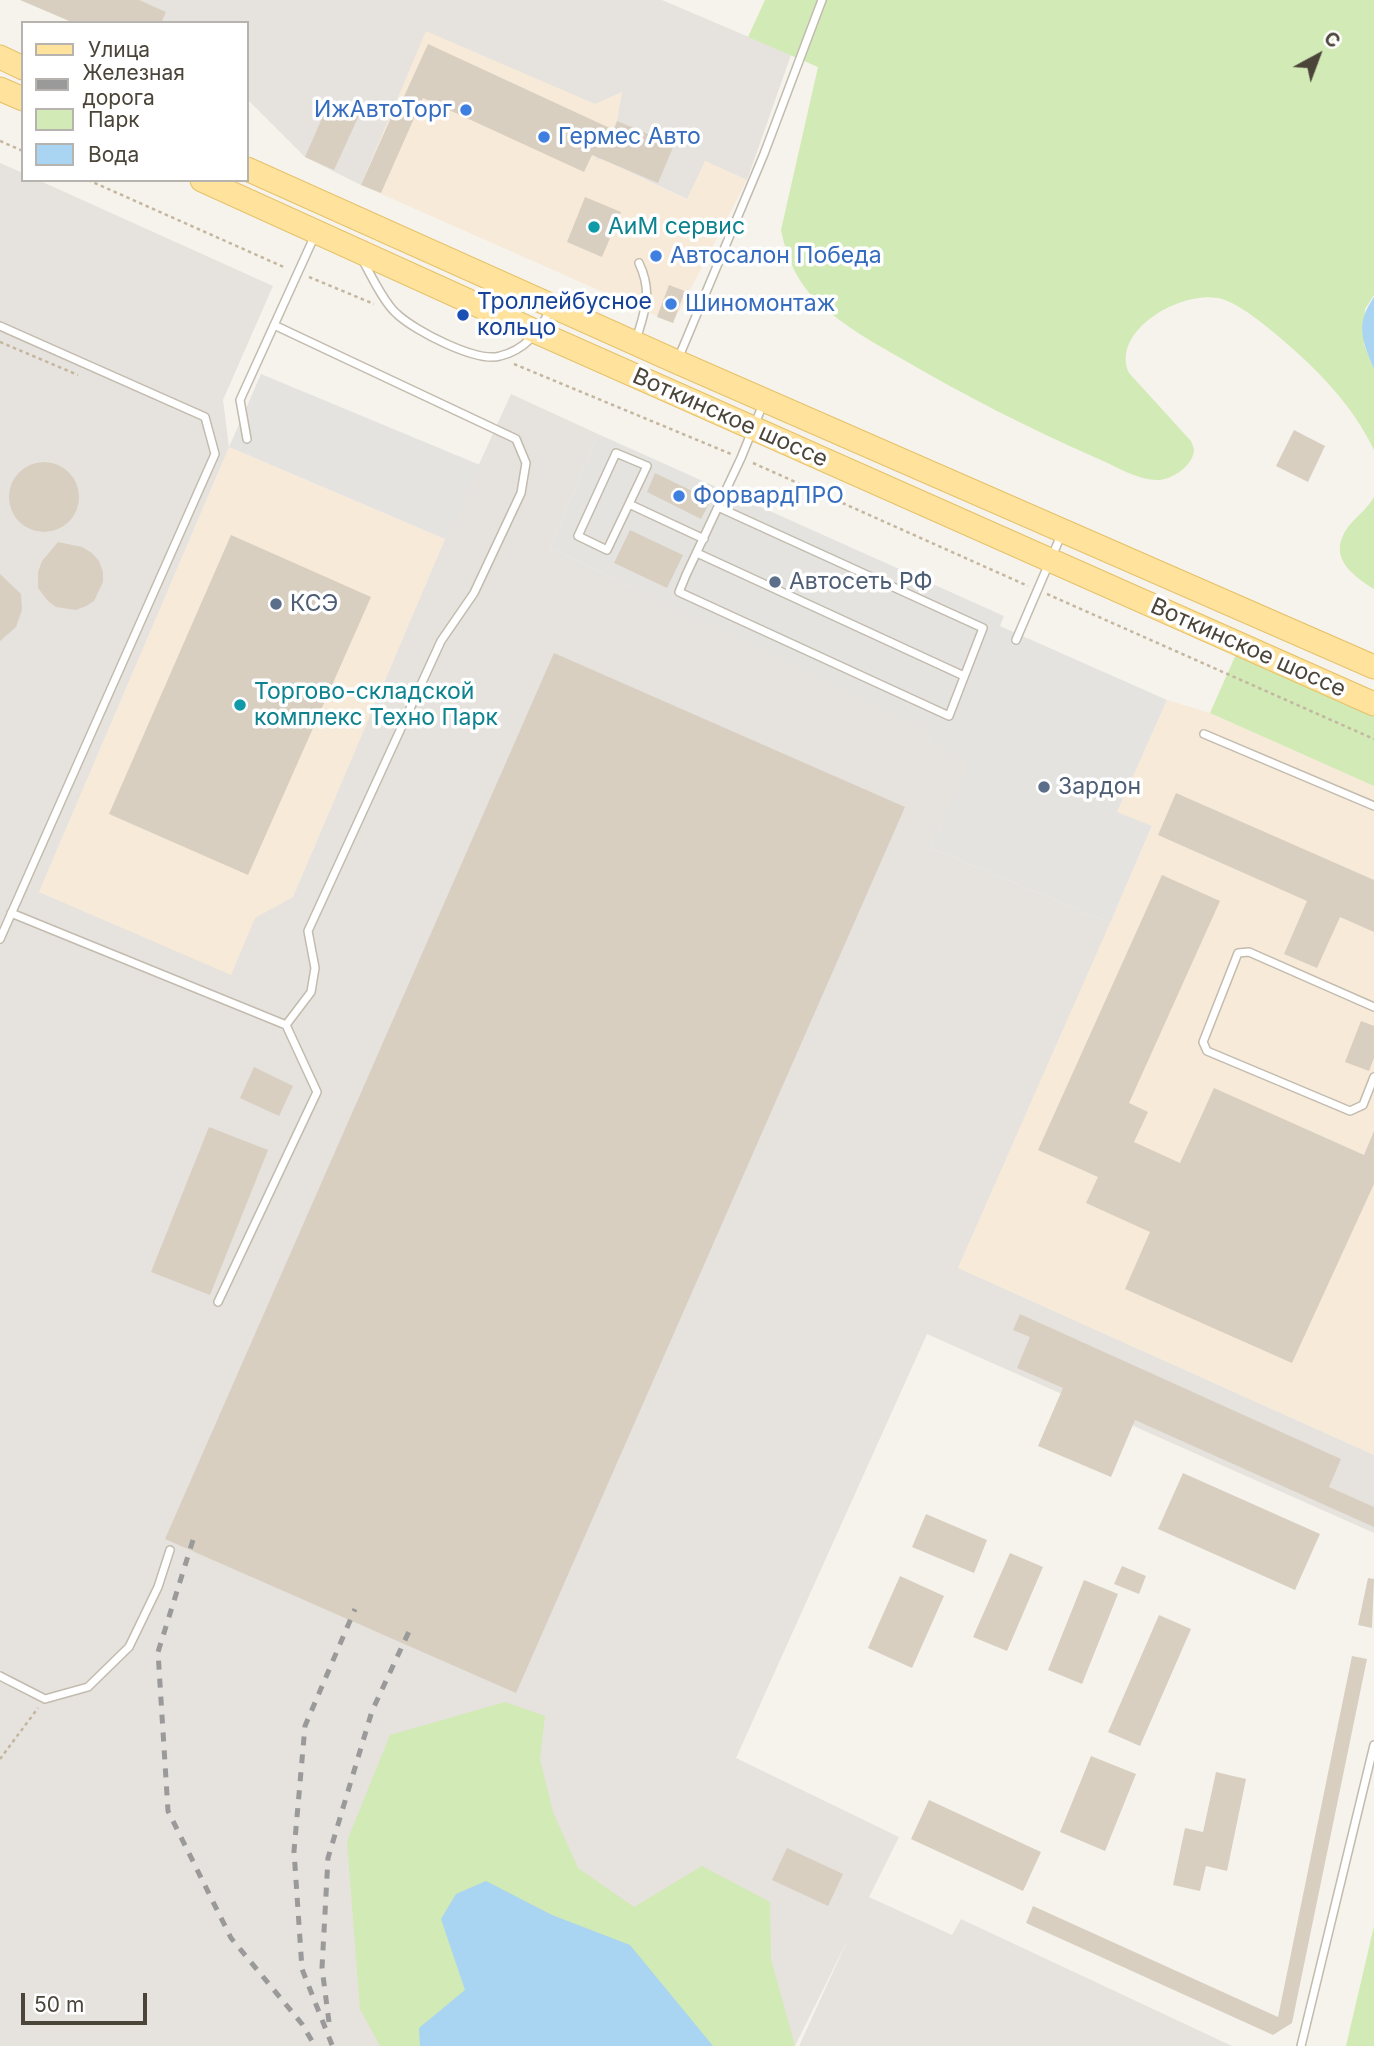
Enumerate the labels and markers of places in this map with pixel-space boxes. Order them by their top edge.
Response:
place label: ИжАвтоТорг [314,96,452,124]
marker: ИжАвтоТорг [458,102,474,118]
place label: Гермес Авто [558,123,701,151]
marker: Гермес Авто [536,129,552,145]
place label: АиМ сервис [608,213,745,241]
marker: АиМ сервис [586,219,602,235]
place label: Автосалон Победа [670,242,882,270]
marker: Автосалон Победа [648,248,664,264]
place label: Троллейбусное кольцо [477,288,652,342]
place label: Шиномонтаж [685,290,835,318]
marker: Шиномонтаж [663,296,679,312]
marker: Троллейбусное кольцо [455,307,471,323]
place label: ФорвардПРО [693,482,844,510]
marker: ФорвардПРО [671,488,687,504]
place label: Автосеть РФ [789,568,933,596]
marker: Автосеть РФ [767,574,783,590]
place label: КСЭ [290,590,338,618]
marker: КСЭ [268,596,284,612]
place label: Торгово-складской комплекс Техно Парк [254,678,498,732]
marker: Торгово-складской комплекс Техно Парк [232,697,248,713]
place label: Зардон [1058,773,1141,801]
marker: Зардон [1036,779,1052,795]

